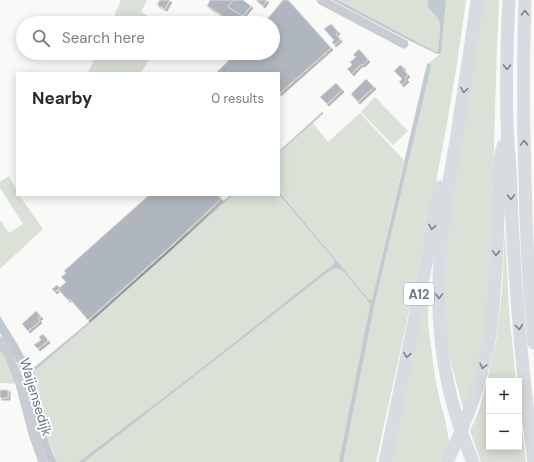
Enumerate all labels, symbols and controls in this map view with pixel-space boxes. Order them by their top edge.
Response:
one-way arrow [520,10,529,16]
search box [16,16,280,60]
icon: search [30,27,52,49]
text: Search here [62,28,145,48]
one-way arrow [503,64,511,70]
text: Nearby [32,87,92,109]
one-way arrow [460,87,469,93]
text: 0 results [211,90,264,107]
one-way arrow [520,140,528,146]
one-way arrow [506,194,515,200]
one-way arrow [429,224,437,230]
one-way arrow [492,250,501,256]
road number: A12 [404,283,434,305]
one-way arrow [435,293,443,299]
one-way arrow [515,324,524,330]
one-way arrow [404,352,412,358]
street label: Waijensedijk [16,356,56,438]
one-way arrow [479,363,487,370]
map controls [486,378,522,450]
button: + [486,378,522,414]
button: − [486,414,522,450]

